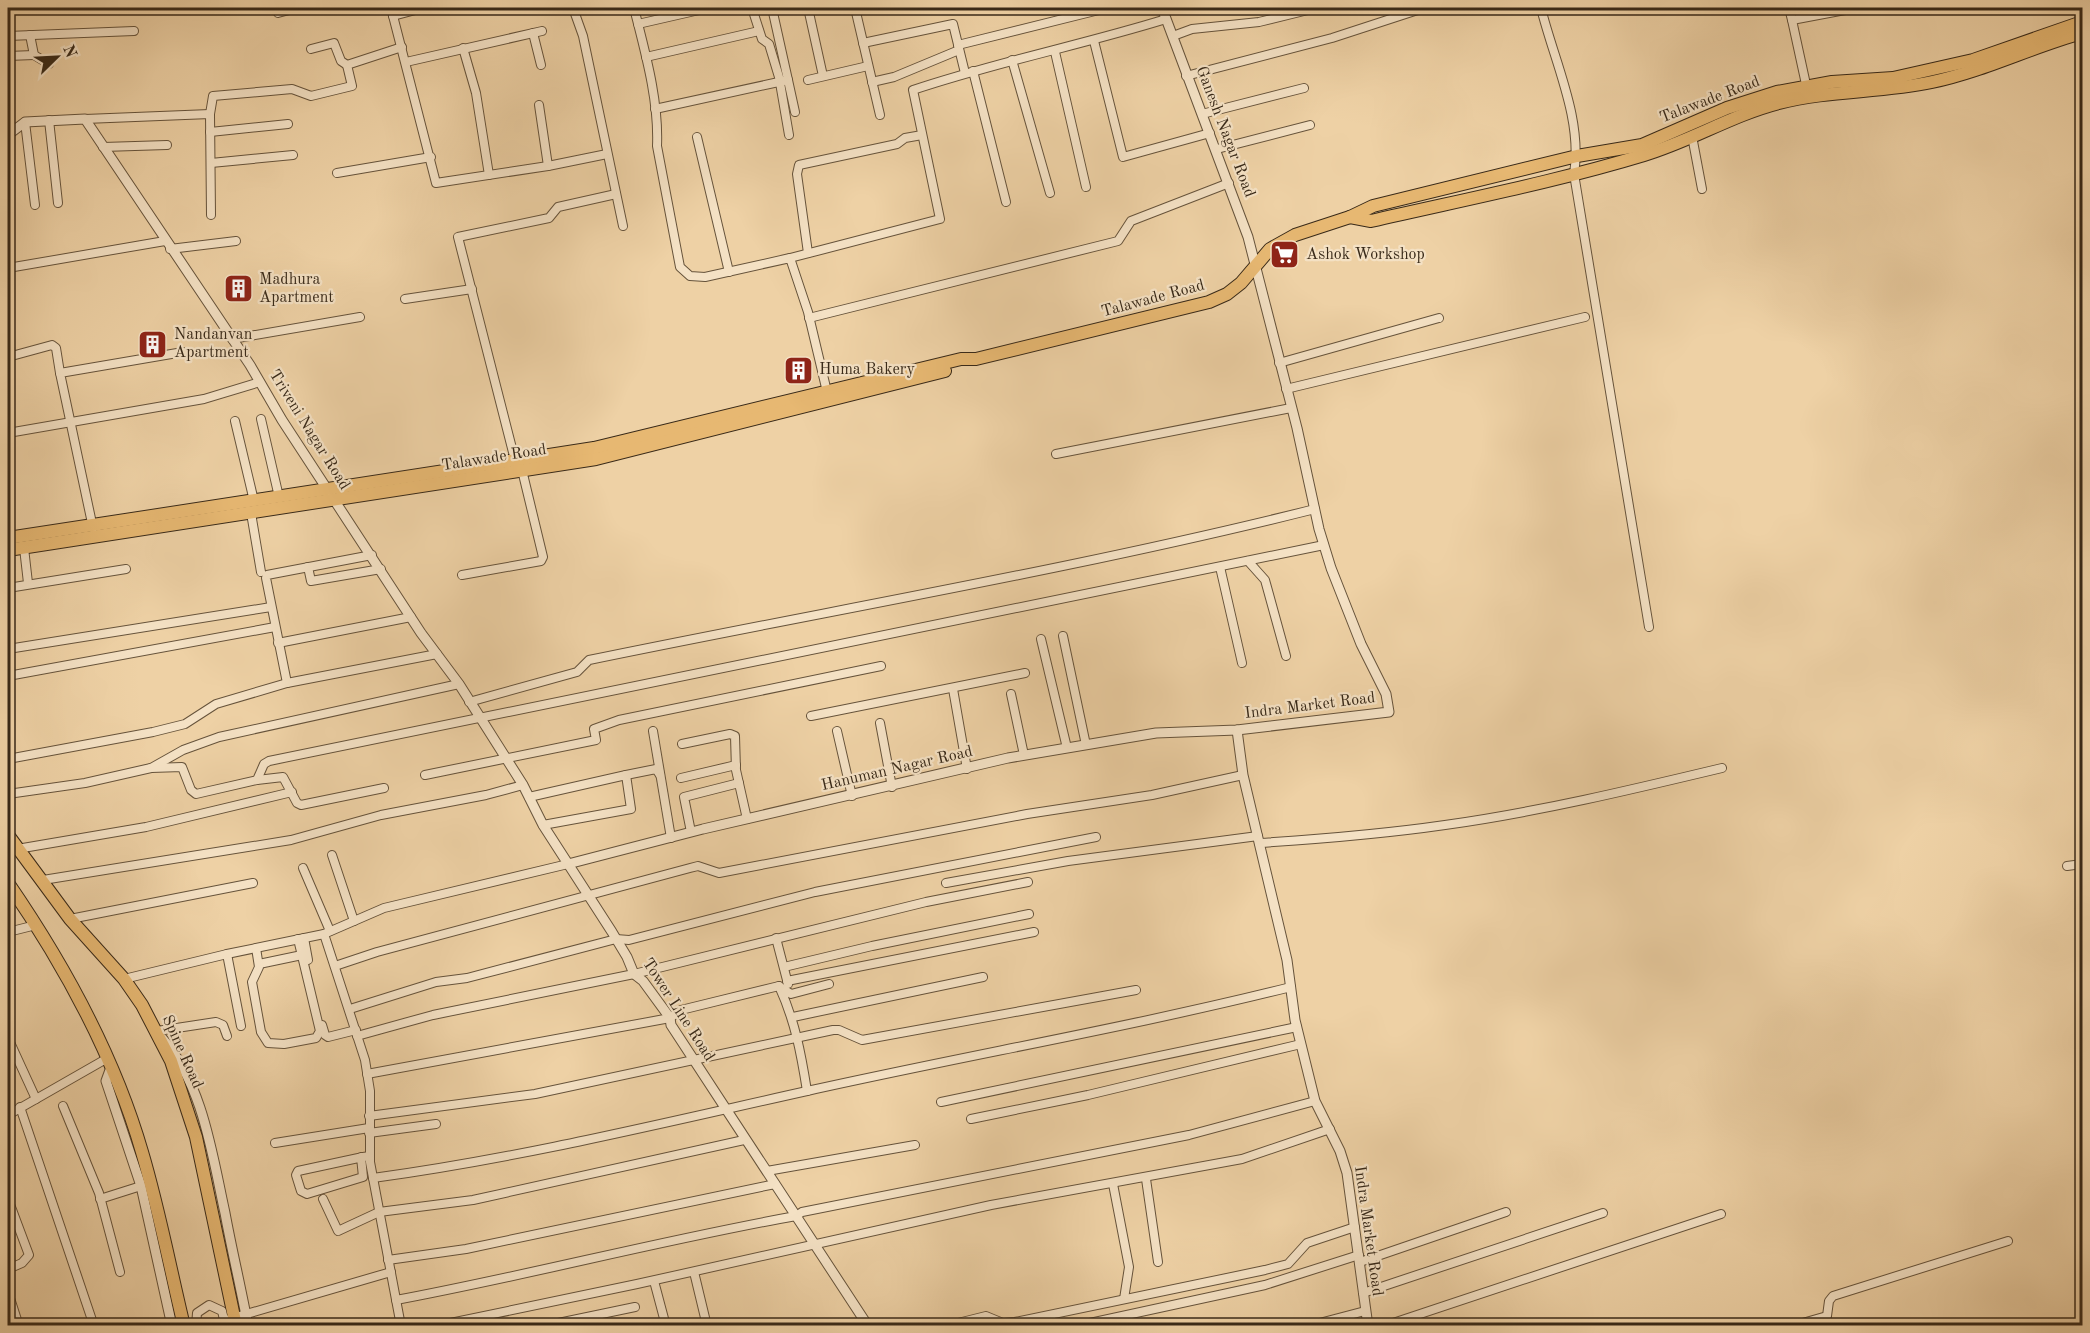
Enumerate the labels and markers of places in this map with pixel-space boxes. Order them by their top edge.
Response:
supermarket icon: Ashok Workshop [1269,239,1301,271]
place label: Ashok Workshop [1306,247,1425,263]
place label: Madhura Apartment [259,272,334,306]
building icon: Madhura Apartment [222,273,254,305]
place label: Nandanvan Apartment [174,327,253,361]
building icon: Nandanvan Apartment [137,328,169,360]
building icon: Huma Bakery [782,354,814,386]
place label: Huma Bakery [819,362,915,378]

